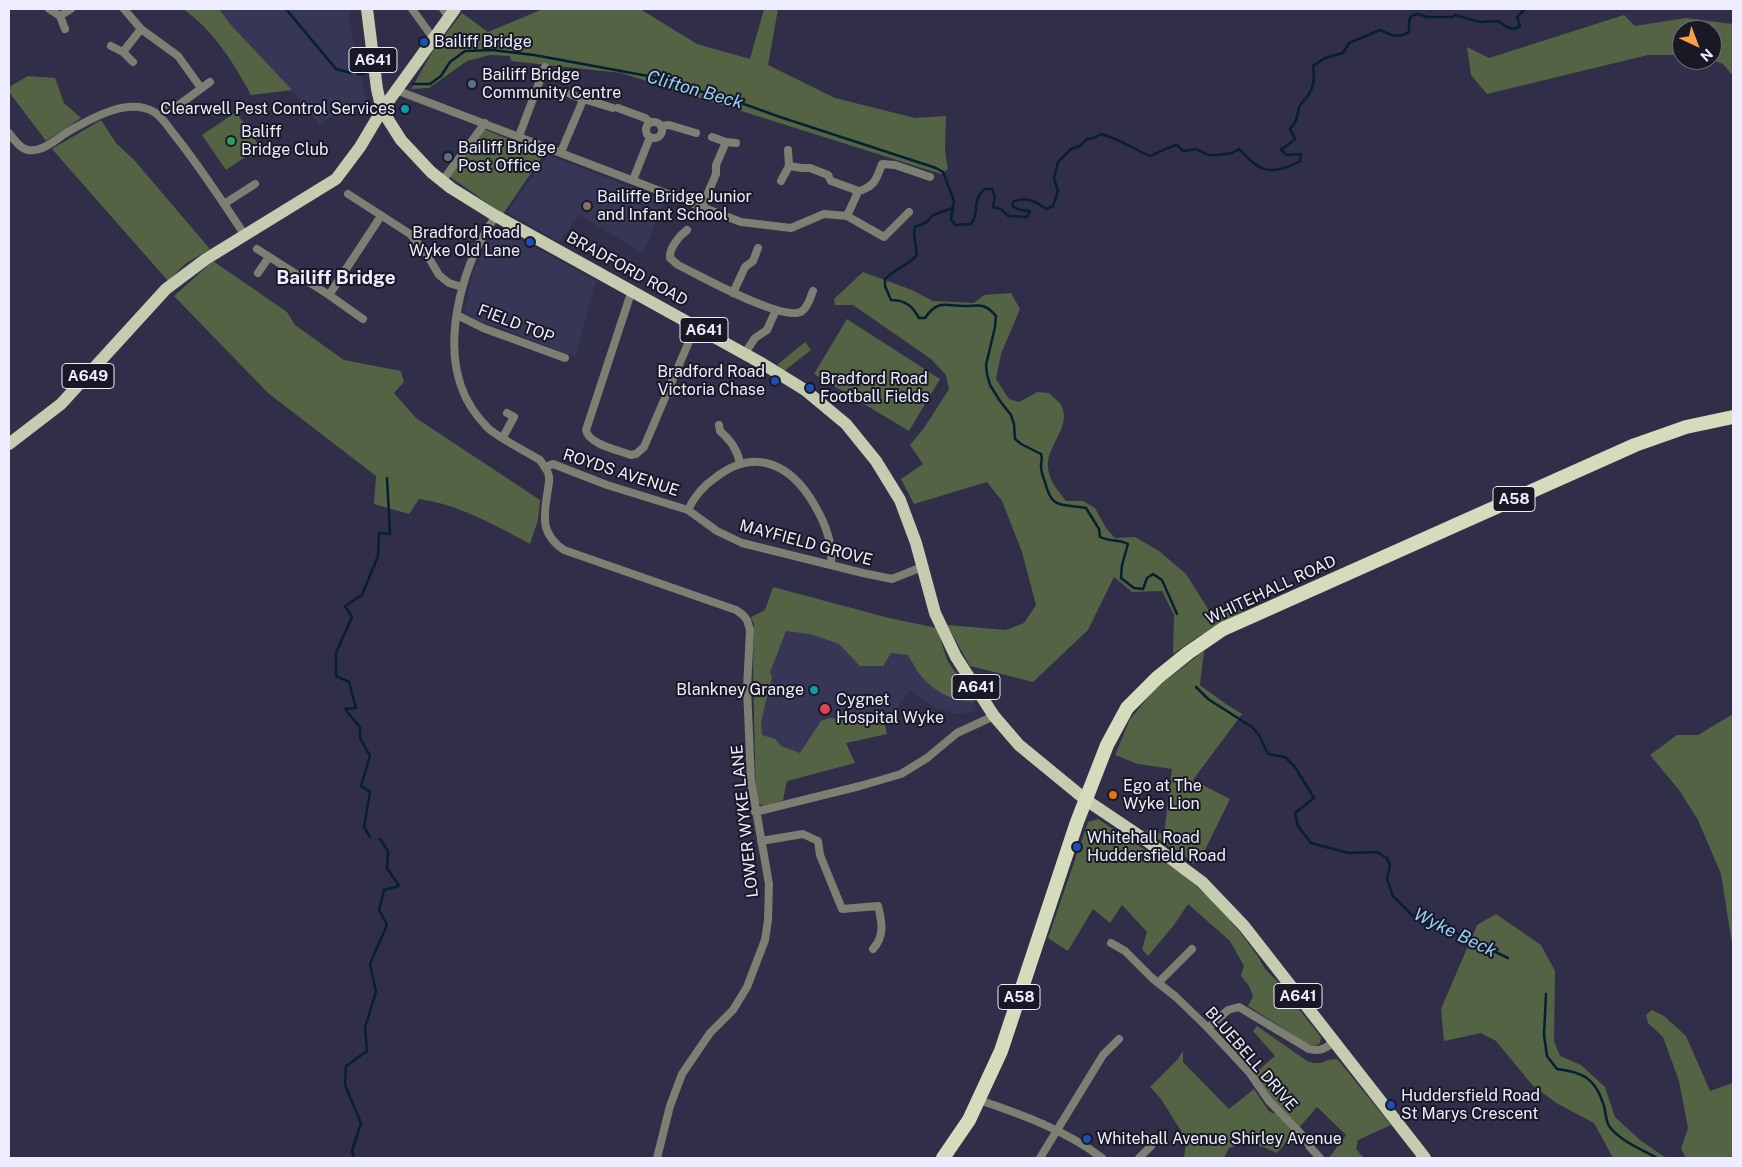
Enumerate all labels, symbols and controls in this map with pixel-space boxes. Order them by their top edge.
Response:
north arrow [1672,20,1722,70]
place label: Bailiff Bridge [434,32,532,52]
marker: Bailiff Bridge [418,36,430,48]
text: N [1697,46,1716,65]
road number: A641 [349,48,397,72]
place label: Bailiff Bridge Community Centre [482,65,621,103]
water label: Clifton Beck [644,66,746,114]
marker: Bailiff Bridge Community Centre [466,78,478,90]
place label: Clearwell Pest Control Services [160,99,395,119]
marker: Clearwell Pest Control Services [399,103,411,115]
place label: Baliff Bridge Club [241,122,329,160]
marker: Baliff Bridge Club [225,135,237,147]
place label: Bailiff Bridge Post Office [458,138,556,176]
marker: Bailiff Bridge Post Office [442,151,454,163]
place label: Bailiffe Bridge Junior and Infant School [597,187,752,225]
marker: Bailiffe Bridge Junior and Infant School [581,200,593,212]
place label: Bradford Road Wyke Old Lane [409,223,520,261]
street label: BRADFORD ROAD [563,228,691,310]
marker: Bradford Road Wyke Old Lane [524,236,536,248]
district label: Bailiff Bridge [276,267,396,289]
street label: FIELD TOP [475,301,557,347]
road number: A641 [680,318,728,342]
place label: Bradford Road Victoria Chase [657,362,765,400]
road number: A649 [62,364,114,388]
place label: Bradford Road Football Fields [820,369,929,407]
marker: Bradford Road Victoria Chase [769,375,781,387]
marker: Bradford Road Football Fields [804,382,816,394]
street label: ROYDS AVENUE [561,445,681,501]
road number: A58 [1493,486,1535,512]
street label: MAYFIELD GROVE [737,516,875,570]
street label: WHITEHALL ROAD [1203,551,1339,629]
road number: A641 [952,674,1000,700]
place label: Blankney Grange [676,680,804,700]
marker: Blankney Grange [808,684,820,696]
place label: Cygnet Hospital Wyke [836,690,944,728]
marker: Cygnet Hospital Wyke [818,702,832,716]
street label: LOWER WYKE LANE [727,744,763,898]
place label: Ego at The Wyke Lion [1123,776,1202,814]
marker: Ego at The Wyke Lion [1107,789,1119,801]
place label: Whitehall Road Huddersfield Road [1087,828,1226,866]
marker: Whitehall Road Huddersfield Road [1071,841,1083,853]
water label: Wyke Beck [1410,904,1500,962]
road number: A58 [998,984,1040,1010]
road number: A641 [1274,984,1322,1008]
street label: BLUEBELL DRIVE [1201,1003,1301,1115]
place label: Huddersfield Road St Marys Crescent [1401,1086,1540,1124]
marker: Huddersfield Road St Marys Crescent [1385,1099,1397,1111]
place label: Whitehall Avenue Shirley Avenue [1097,1129,1342,1149]
marker: Whitehall Avenue Shirley Avenue [1081,1133,1093,1145]

